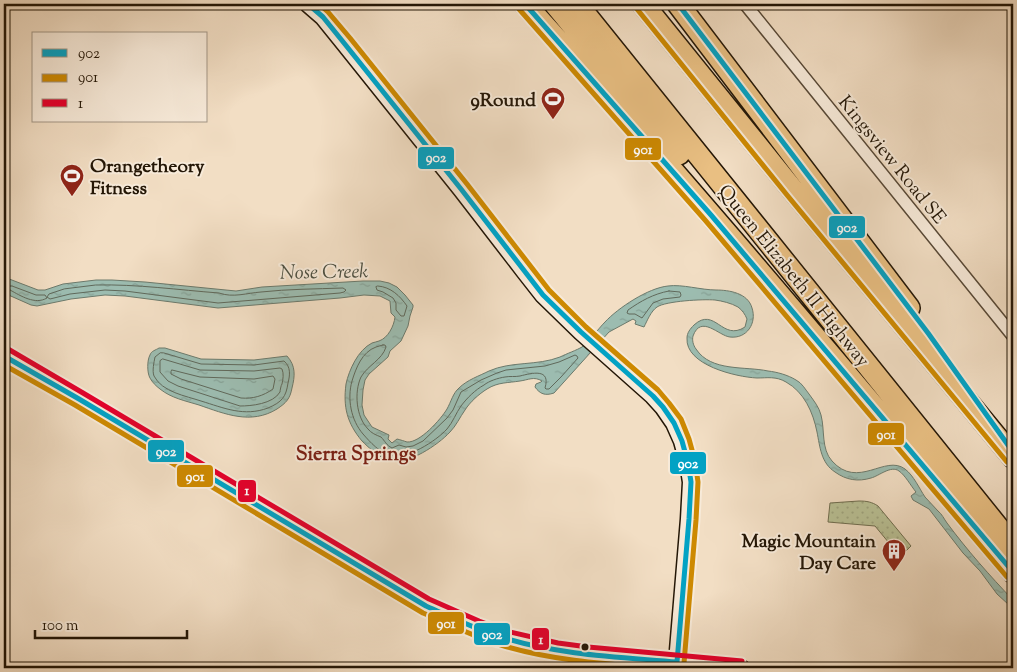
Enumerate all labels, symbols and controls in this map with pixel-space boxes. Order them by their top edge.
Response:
legend [32,32,208,122]
text: 902 [78,44,100,65]
text: 901 [78,68,98,89]
sports icon: 9Round [540,86,566,120]
place label: 9Round [471,88,536,115]
street label: Kingsview Road SE [831,90,952,231]
text: 1 [78,94,83,115]
line badge: 901 [624,137,662,161]
text: 901 [634,141,653,161]
line badge: 902 [417,146,455,170]
text: 902 [426,149,447,169]
place label: Orangetheory Fitness [90,154,205,203]
sports icon: Orangetheory Fitness [59,163,85,197]
street label: Queen Elizabeth II Highway [711,180,876,374]
line badge: 902 [828,215,866,239]
text: 902 [837,219,858,239]
water label: Nose Creek [280,258,369,289]
line badge: 901 [867,422,905,446]
text: 901 [877,426,896,446]
line badge: 902 [147,439,185,463]
district label: Sierra Springs [296,441,417,470]
text: 902 [156,443,177,463]
line badge: 902 [669,451,707,475]
text: 902 [678,455,699,475]
line badge: 901 [176,464,214,488]
text: 901 [186,468,205,488]
line badge: 1 [237,479,257,503]
text: 1 [245,482,250,502]
place label: Magic Mountain Day Care [741,529,877,578]
building icon: Magic Mountain Day Care [881,538,907,572]
scale bar [35,607,188,639]
line badge: 901 [427,611,465,635]
text: 901 [437,615,456,635]
text: 100 m [42,616,79,637]
line badge: 902 [473,622,511,646]
text: 902 [482,626,503,646]
line badge: 1 [531,627,550,651]
text: 1 [539,631,544,651]
unlabelled marker [580,642,590,652]

